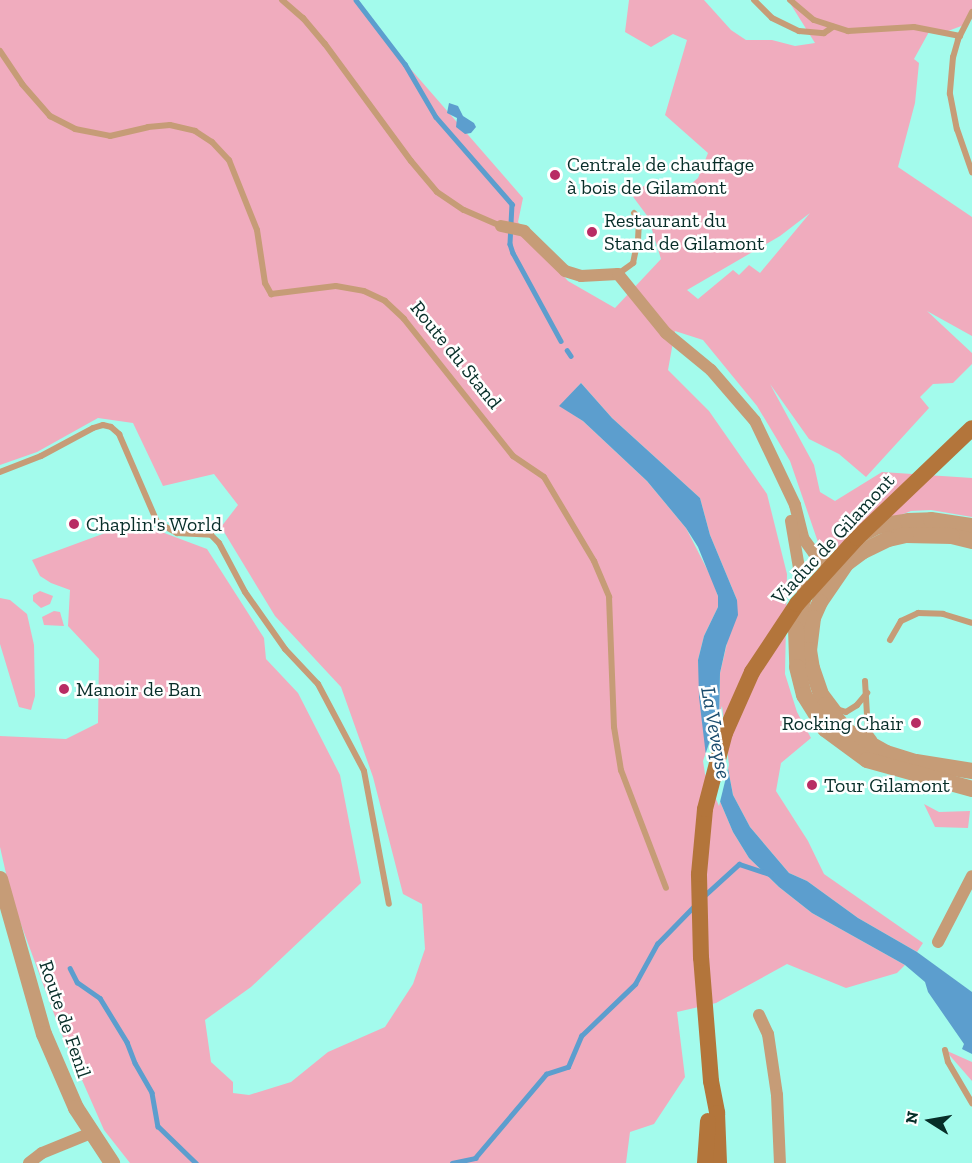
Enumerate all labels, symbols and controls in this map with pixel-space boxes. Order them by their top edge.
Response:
place label: Centrale de chauffage à bois de Gilamont [567,152,754,199]
marker: Centrale de chauffage à bois de Gilamont [548,168,562,182]
place label: Restaurant du Stand de Gilamont [604,208,764,255]
marker: Restaurant du Stand de Gilamont [585,225,599,239]
street label: Route du Stand [405,296,507,414]
street label: Viaduc de Gilamont [766,469,900,609]
place label: Chaplin's World [86,512,223,536]
marker: Chaplin's World [67,517,81,531]
place label: Manoir de Ban [76,677,201,701]
marker: Manoir de Ban [57,682,71,696]
water label: La Veveyse [695,685,737,781]
place label: Rocking Chair [782,711,904,735]
marker: Rocking Chair [909,716,923,730]
place label: Tour Gilamont [824,773,950,797]
marker: Tour Gilamont [805,778,819,792]
street label: Route de Fenil [34,957,96,1081]
north arrow [900,1091,960,1151]
text: N [901,1110,922,1125]

